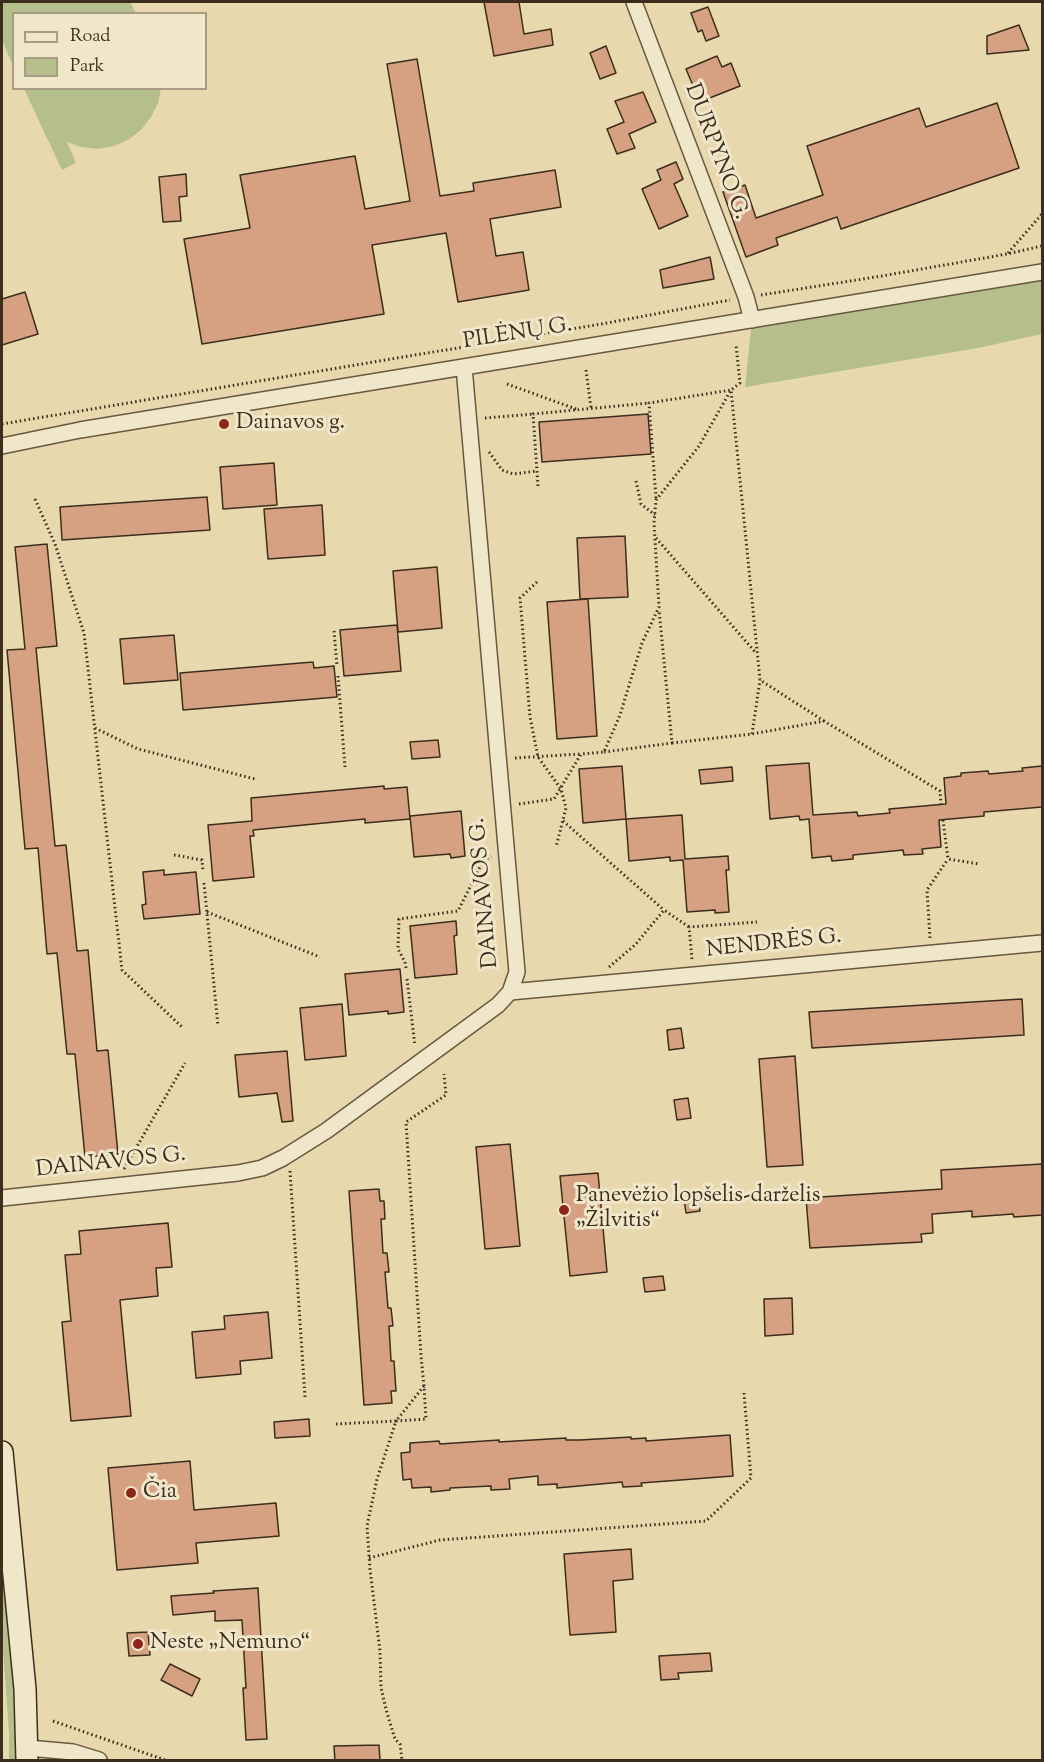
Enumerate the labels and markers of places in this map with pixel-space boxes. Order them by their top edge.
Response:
place label: Dainavos g. [236,411,345,437]
marker: Dainavos g. [217,417,231,431]
place label: Panevėžio lopšelis-darželis „Žilvitis“ [576,1184,820,1236]
marker: Panevėžio lopšelis-darželis „Žilvitis“ [557,1203,571,1217]
place label: Čia [143,1480,177,1506]
marker: Čia [124,1486,138,1500]
place label: Neste „Nemuno“ [150,1631,310,1657]
marker: Neste „Nemuno“ [131,1637,145,1651]

